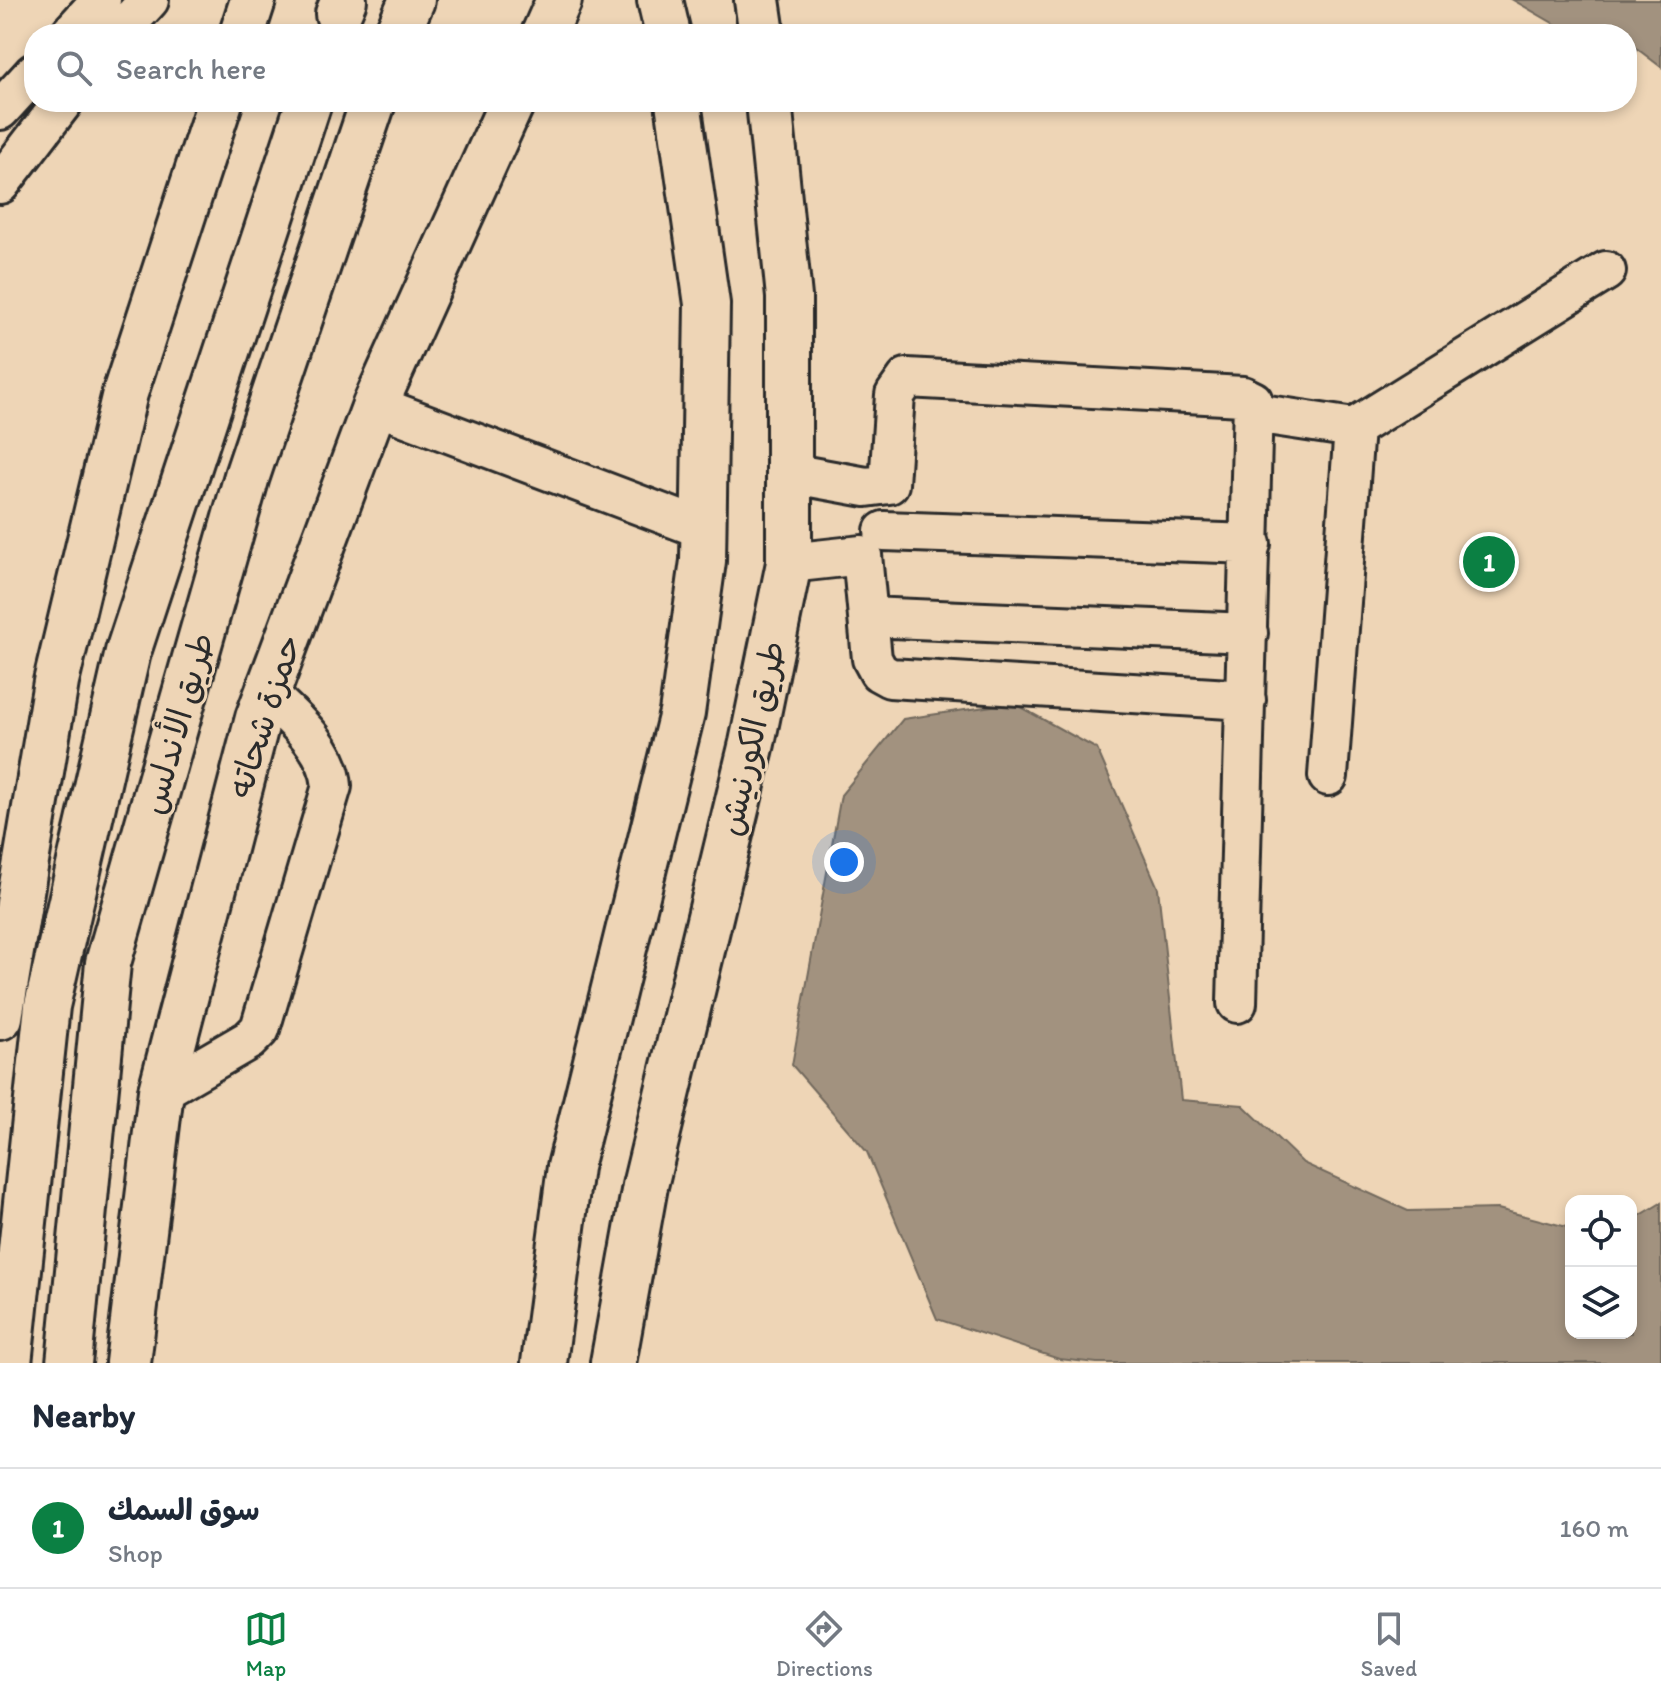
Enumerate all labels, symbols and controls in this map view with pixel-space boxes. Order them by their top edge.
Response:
search box [24,24,1637,112]
icon: search [52,46,96,90]
text: Search here [116,50,266,87]
pin: 1 [1463,532,1515,592]
street label: طريق الأندلس [130,627,223,818]
street label: حمزة شحاته [219,629,310,803]
street label: طريق الكورنيش [709,637,794,839]
your location [824,842,864,882]
map controls [1565,1195,1637,1339]
button: locate [1565,1195,1637,1267]
button: layers [1565,1267,1637,1339]
text: Nearby [32,1395,135,1436]
text: سوق السمك [108,1491,260,1528]
text: 1 [52,1512,64,1544]
text: 160 m [1559,1512,1629,1544]
text: Shop [108,1537,163,1569]
tab: Map [244,1607,288,1682]
tab: Directions [776,1607,873,1682]
tab: Saved [1361,1607,1417,1682]

